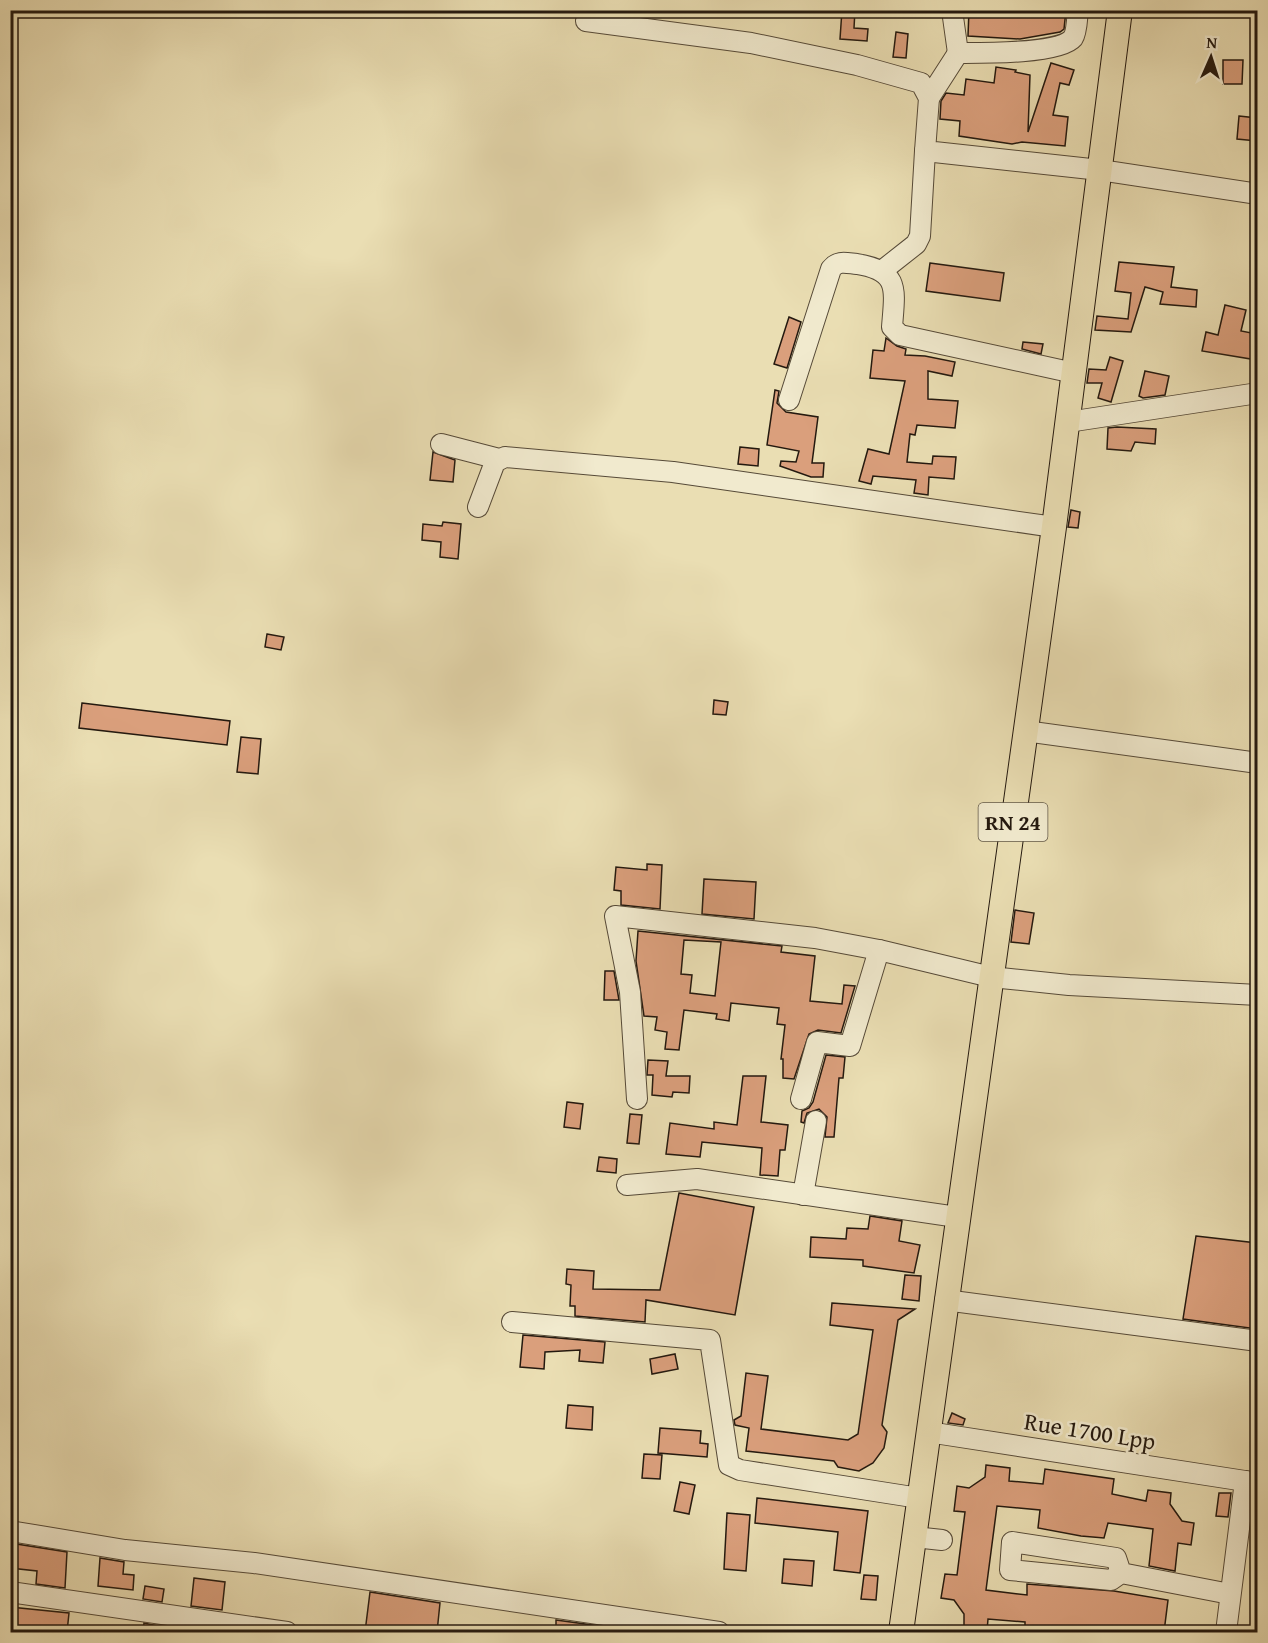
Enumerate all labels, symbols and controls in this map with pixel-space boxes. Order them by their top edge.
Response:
north arrow [1181,27,1241,87]
text: N [1206,30,1218,54]
road number: RN 24 [978,803,1048,841]
street label: Rue 1700 Lpp [1022,1403,1158,1459]

